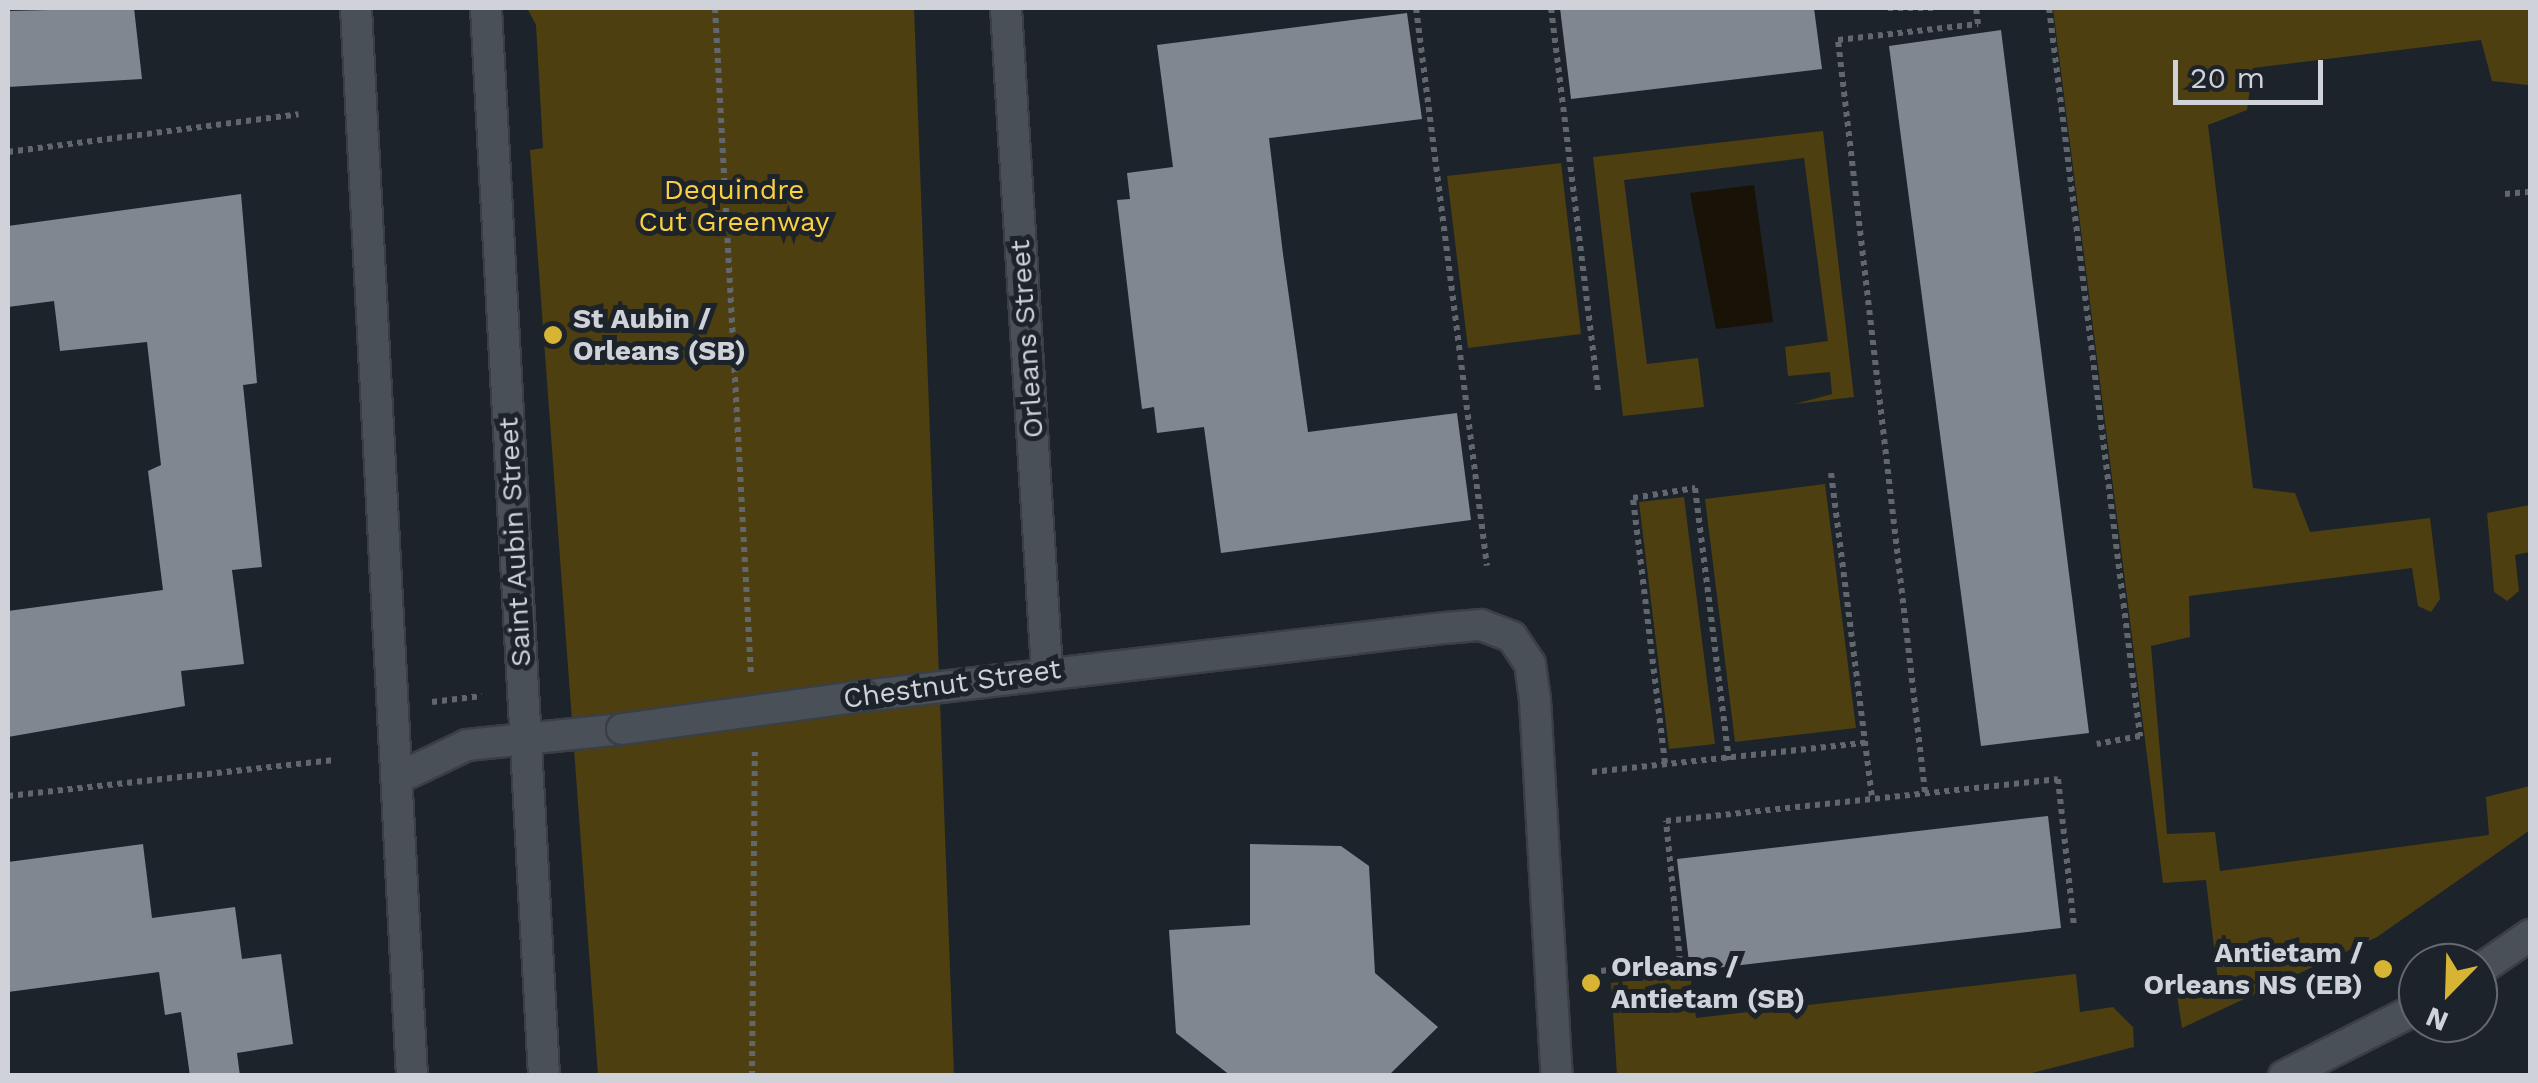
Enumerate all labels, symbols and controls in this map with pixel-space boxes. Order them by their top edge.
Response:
scale bar [2178,40,2328,102]
text: 20 m [2190,60,2265,95]
park label: Dequindre Cut Greenway [638,173,830,239]
street label: Orleans Street [1003,239,1051,439]
place label: St Aubin / Orleans (SB) [573,302,746,368]
marker: St Aubin / Orleans (SB) [542,324,564,346]
street label: Saint Aubin Street [492,416,538,668]
street label: Chestnut Street [841,652,1063,716]
place label: Antietam / Orleans NS (EB) [2143,936,2363,1002]
north arrow [2398,943,2498,1043]
place label: Orleans / Antietam (SB) [1611,950,1805,1016]
marker: Antietam / Orleans NS (EB) [2372,958,2394,980]
marker: Orleans / Antietam (SB) [1580,972,1602,994]
text: N [2421,1000,2453,1038]

